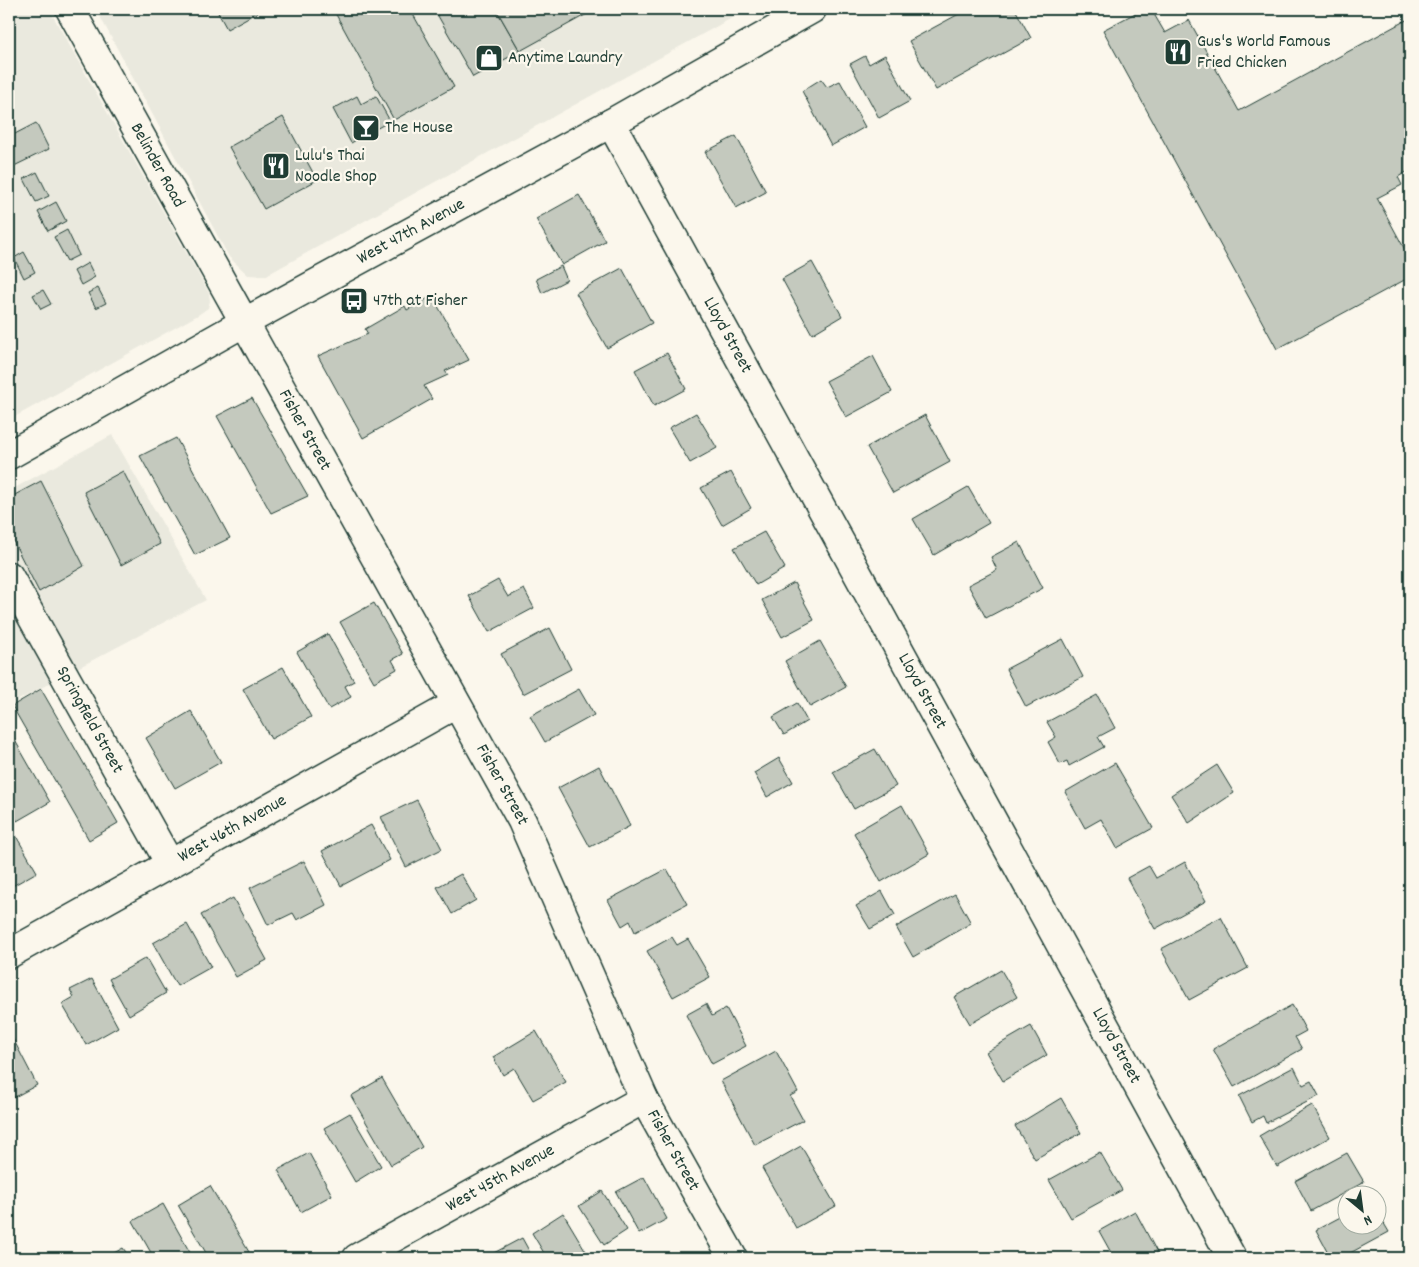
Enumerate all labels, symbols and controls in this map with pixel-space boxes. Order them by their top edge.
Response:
place label: Gus's World Famous Fried Chicken [1197,30,1331,76]
restaurant icon: Gus's World Famous Fried Chicken [1163,37,1193,67]
shop icon: Anytime Laundry [474,43,504,73]
place label: Anytime Laundry [508,46,623,71]
bar icon: The House [351,113,381,143]
place label: The House [385,116,453,141]
street label: Belinder Road [123,119,191,212]
place label: Lulu's Thai Noodle Shop [295,144,377,190]
restaurant icon: Lulu's Thai Noodle Shop [261,151,291,181]
street label: West 47th Avenue [353,192,470,271]
bus stop icon: 47th at Fisher [339,286,369,316]
place label: 47th at Fisher [373,289,468,314]
street label: Lloyd Street [696,293,758,378]
street label: Fisher Street [272,385,337,476]
street label: Lloyd Street [891,649,953,734]
street label: Springfield Street [49,662,130,779]
street label: Fisher Street [469,740,535,830]
street label: West 46th Avenue [173,788,292,870]
street label: Lloyd Street [1085,1003,1147,1089]
street label: Fisher Street [640,1105,706,1196]
street label: West 45th Avenue [442,1138,559,1219]
north arrow [1336,1184,1386,1234]
text: N [1359,1209,1375,1230]

